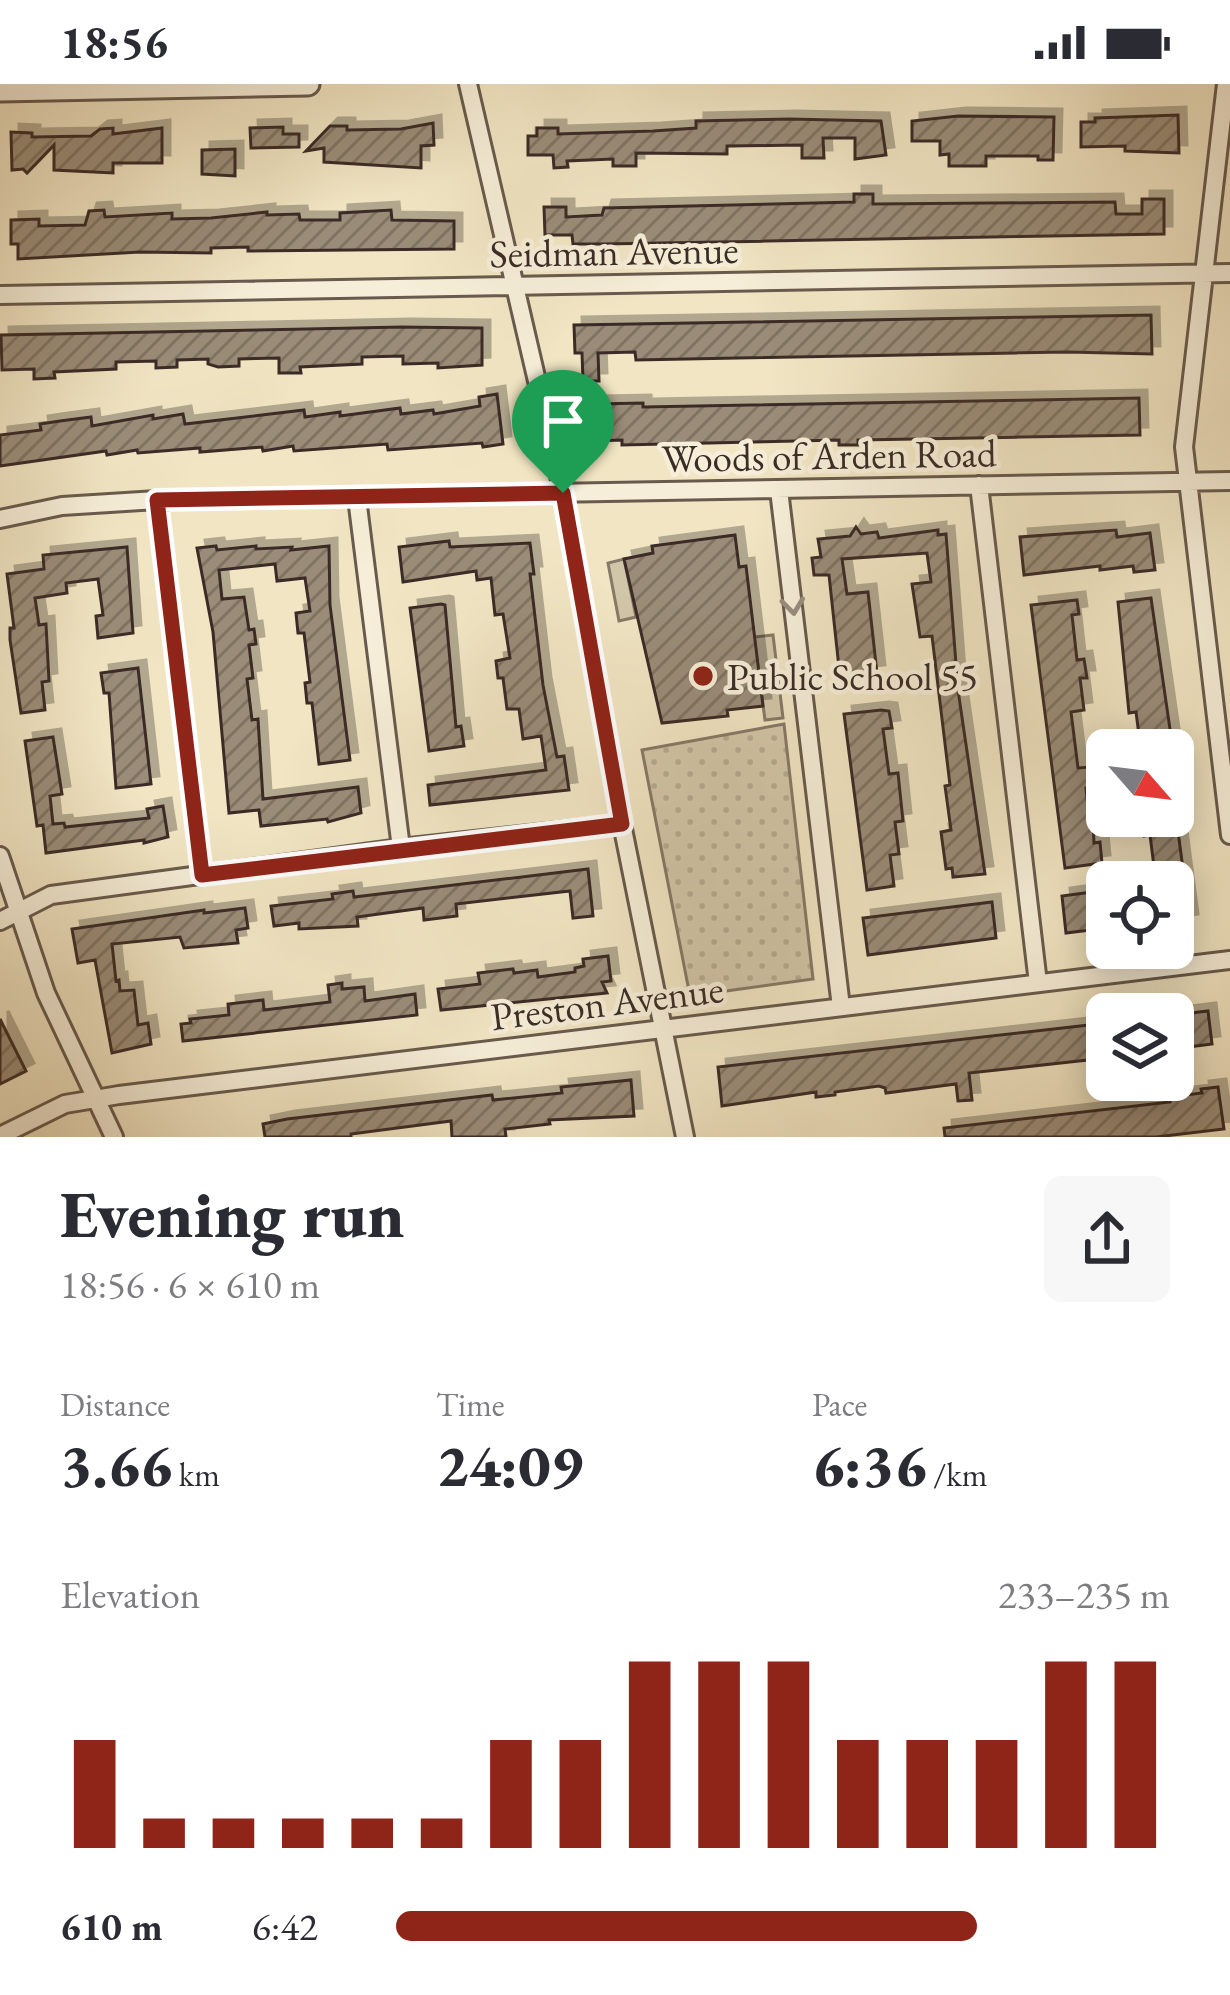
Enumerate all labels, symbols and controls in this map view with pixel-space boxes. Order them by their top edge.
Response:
text: 18:56 [60,13,168,71]
street label: Seidman Avenue [489,224,739,279]
pin [512,370,614,493]
icon: arrive [530,388,596,454]
street label: Woods of Arden Road [661,427,997,484]
one-way arrow [779,596,805,616]
place label: Public School 55 [727,651,978,702]
marker: Public School 55 [690,663,716,689]
north arrow [1086,729,1194,837]
map controls [1086,729,1194,1101]
button: locate [1086,861,1194,969]
street label: Preston Avenue [488,963,726,1042]
button: layers [1086,993,1194,1101]
text: Evening run [60,1171,405,1257]
button: share [1044,1176,1170,1302]
text: 18:56 · 6 × 610 m [60,1259,320,1310]
text: Distance [60,1383,170,1426]
text: Time [436,1383,505,1426]
text: Pace [812,1383,867,1426]
text: 3.66 [60,1426,172,1504]
text: 24:09 [436,1426,583,1504]
text: 6:36 [812,1426,927,1504]
text: km [172,1453,220,1496]
text: /km [927,1453,987,1496]
text: Elevation [60,1569,200,1620]
text: 233–235 m [998,1569,1170,1620]
text: 610 m [60,1901,163,1952]
text: 6:42 [252,1901,318,1952]

